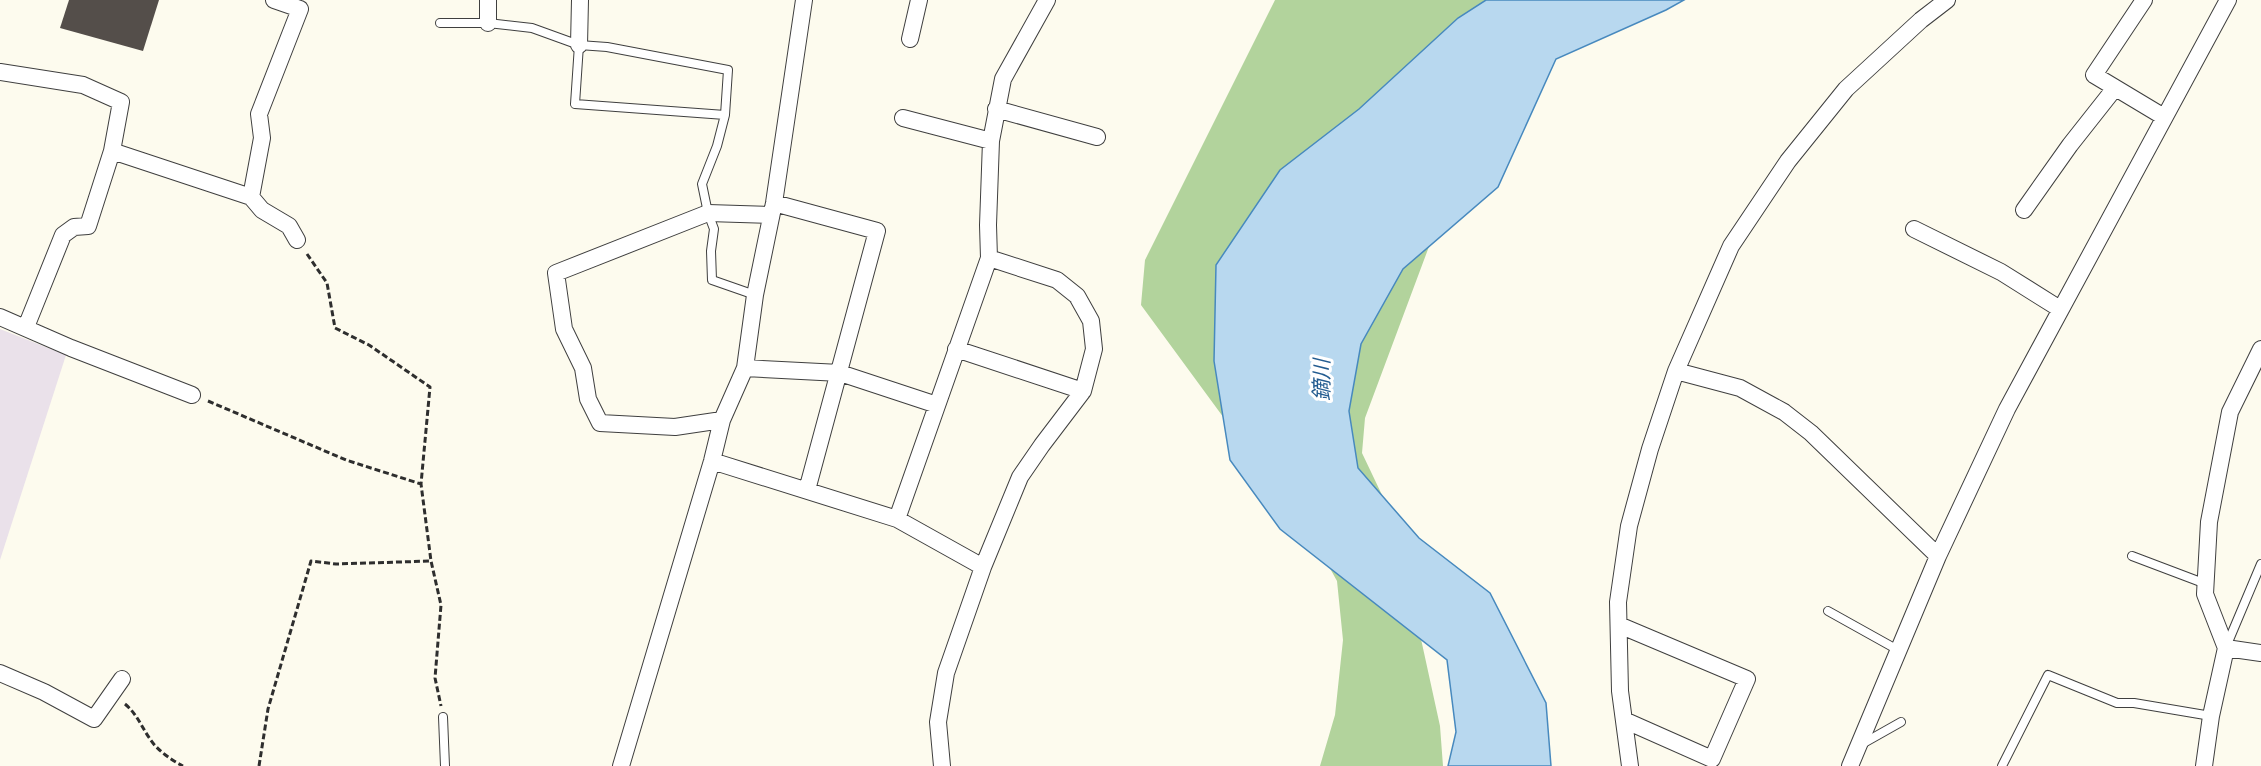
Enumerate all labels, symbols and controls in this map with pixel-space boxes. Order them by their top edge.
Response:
water label: 鏑川 [1308,357,1335,401]

